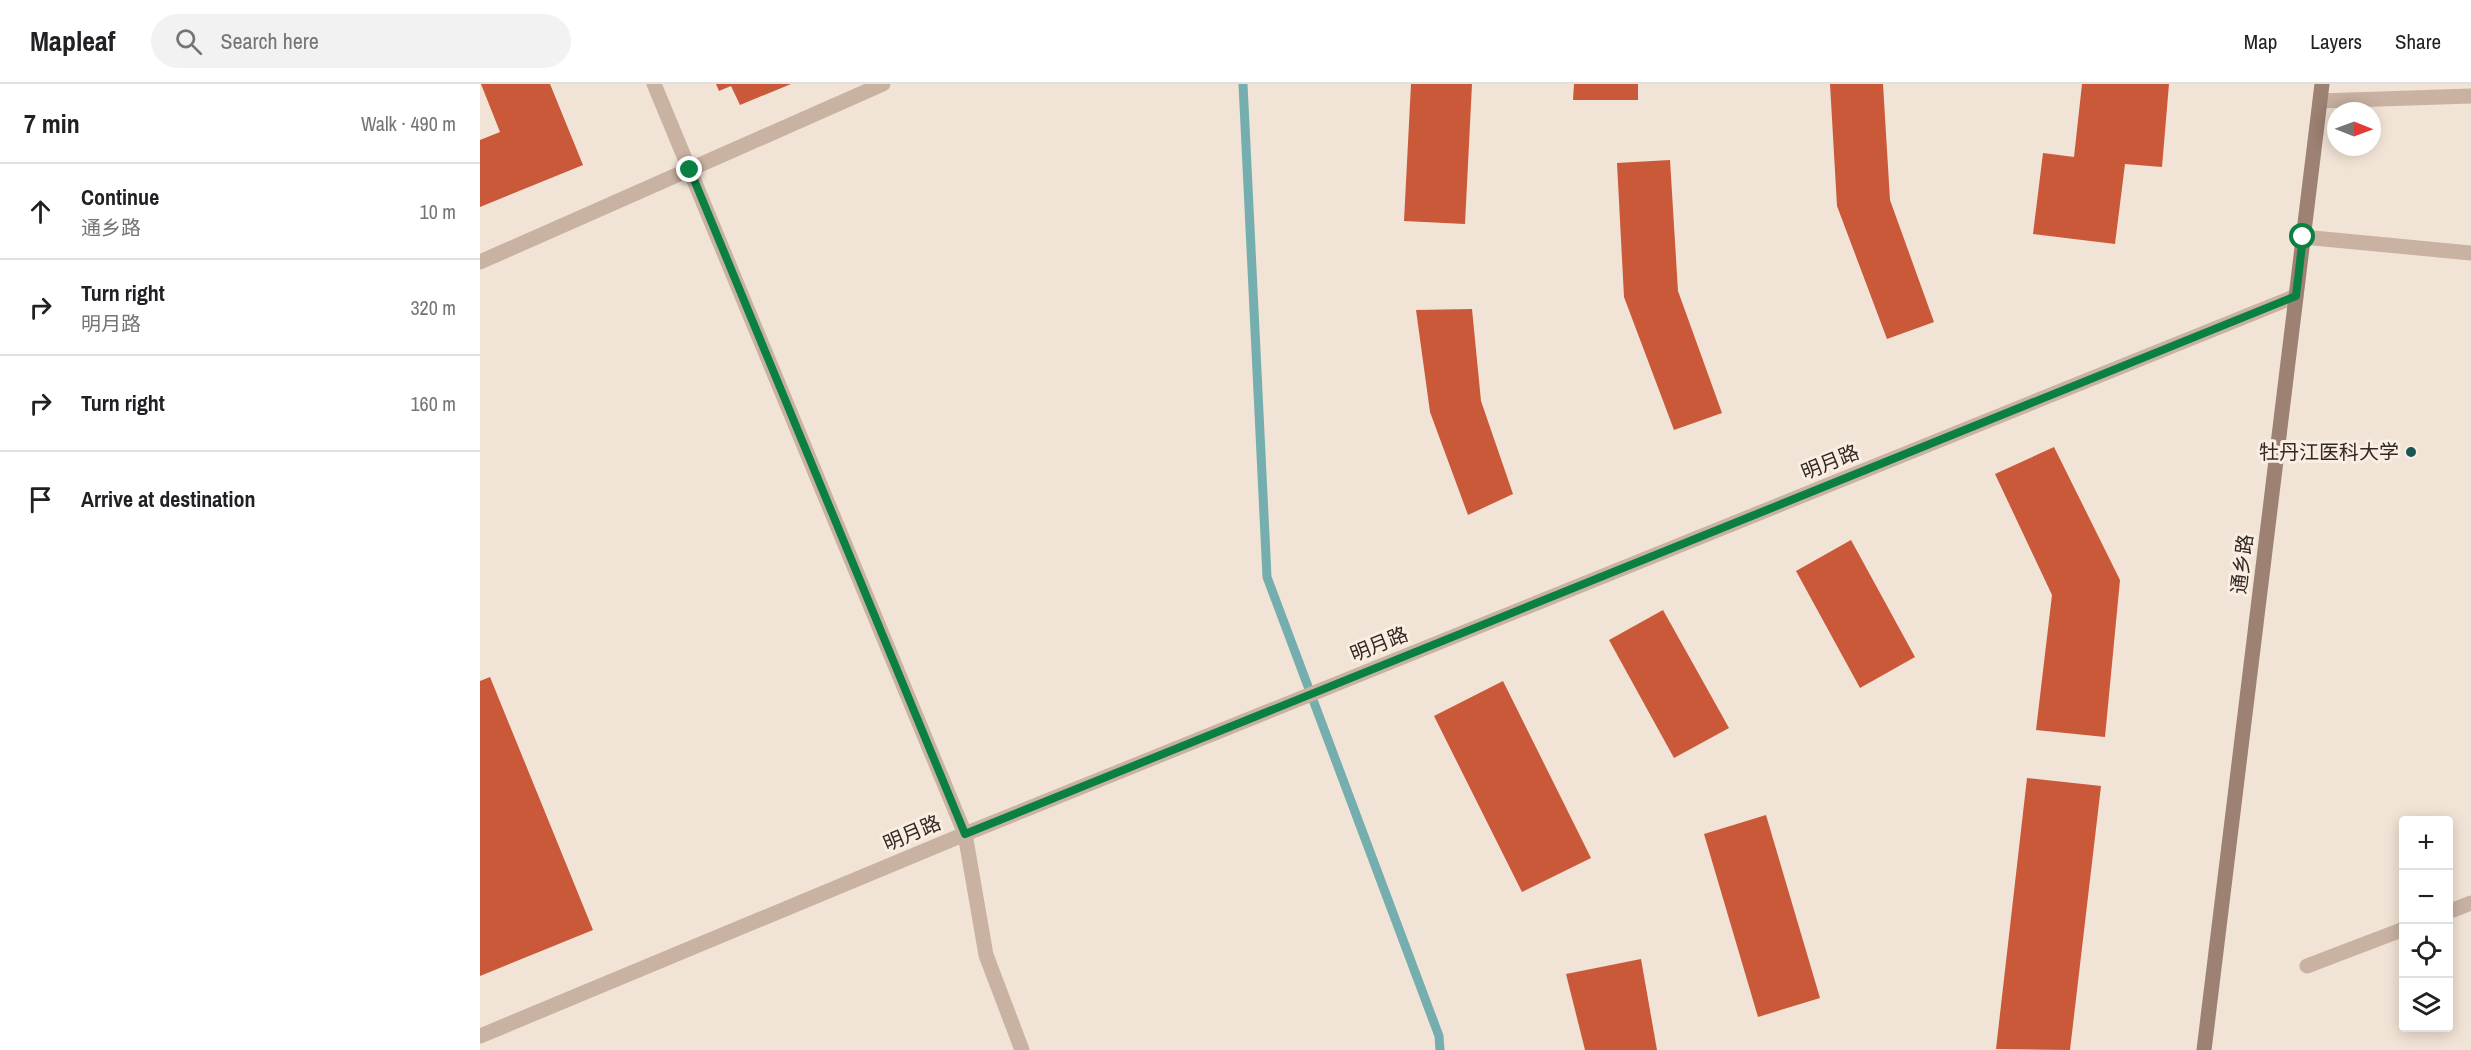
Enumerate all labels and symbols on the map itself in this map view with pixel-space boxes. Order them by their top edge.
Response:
north arrow [2327,102,2381,156]
route end [676,156,702,182]
route start [2289,223,2315,249]
street label: 明月路 [1797,438,1863,485]
place label: 牡丹江医科大学 [2259,438,2399,465]
marker: 牡丹江医科大学 [2404,445,2418,459]
street label: 通乡路 [2224,533,2259,595]
street label: 明月路 [1346,620,1412,667]
street label: 明月路 [879,808,945,857]

